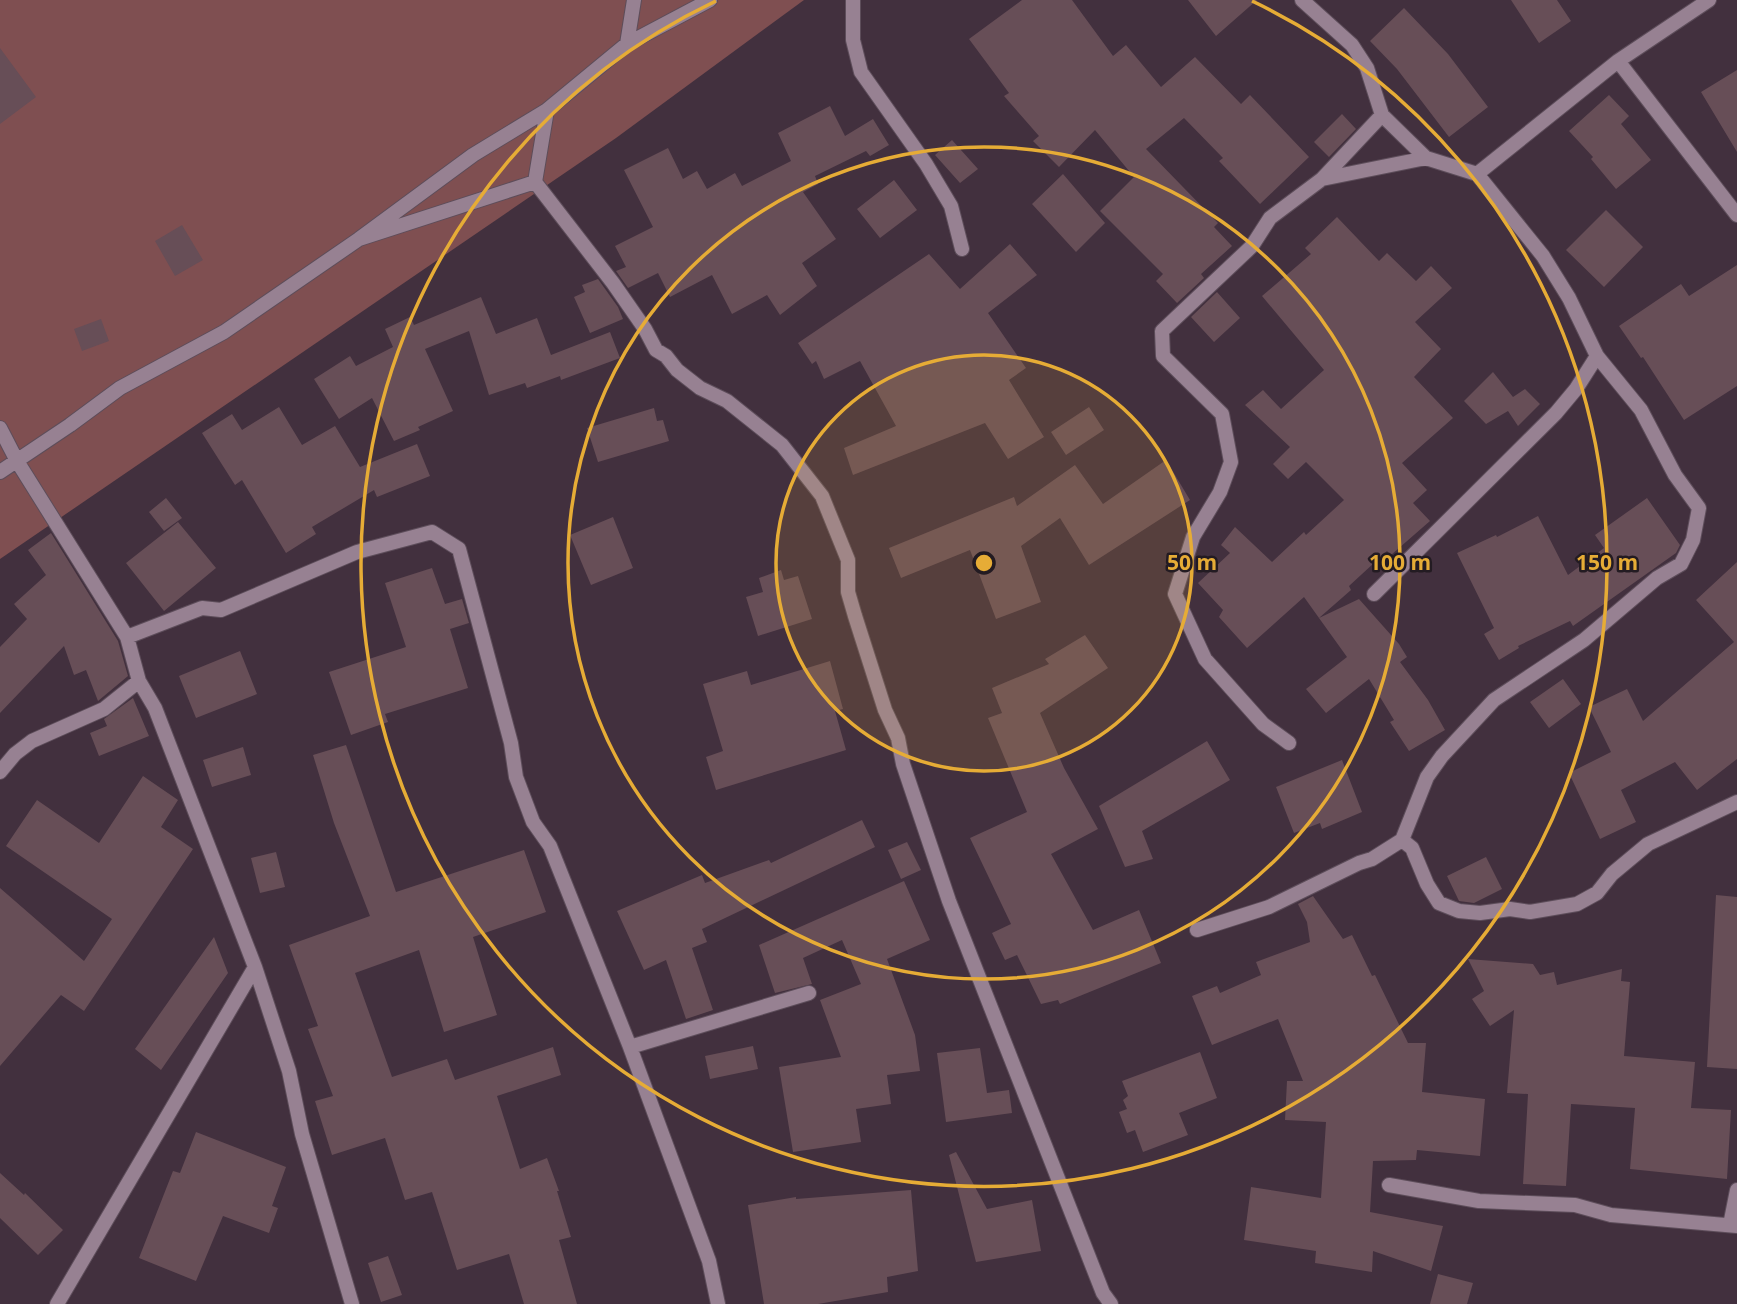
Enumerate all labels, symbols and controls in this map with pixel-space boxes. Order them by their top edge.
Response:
text: 50 m [1167,548,1217,576]
text: 100 m [1369,548,1431,576]
text: 150 m [1576,548,1638,576]
centre of rings [972,551,996,575]

